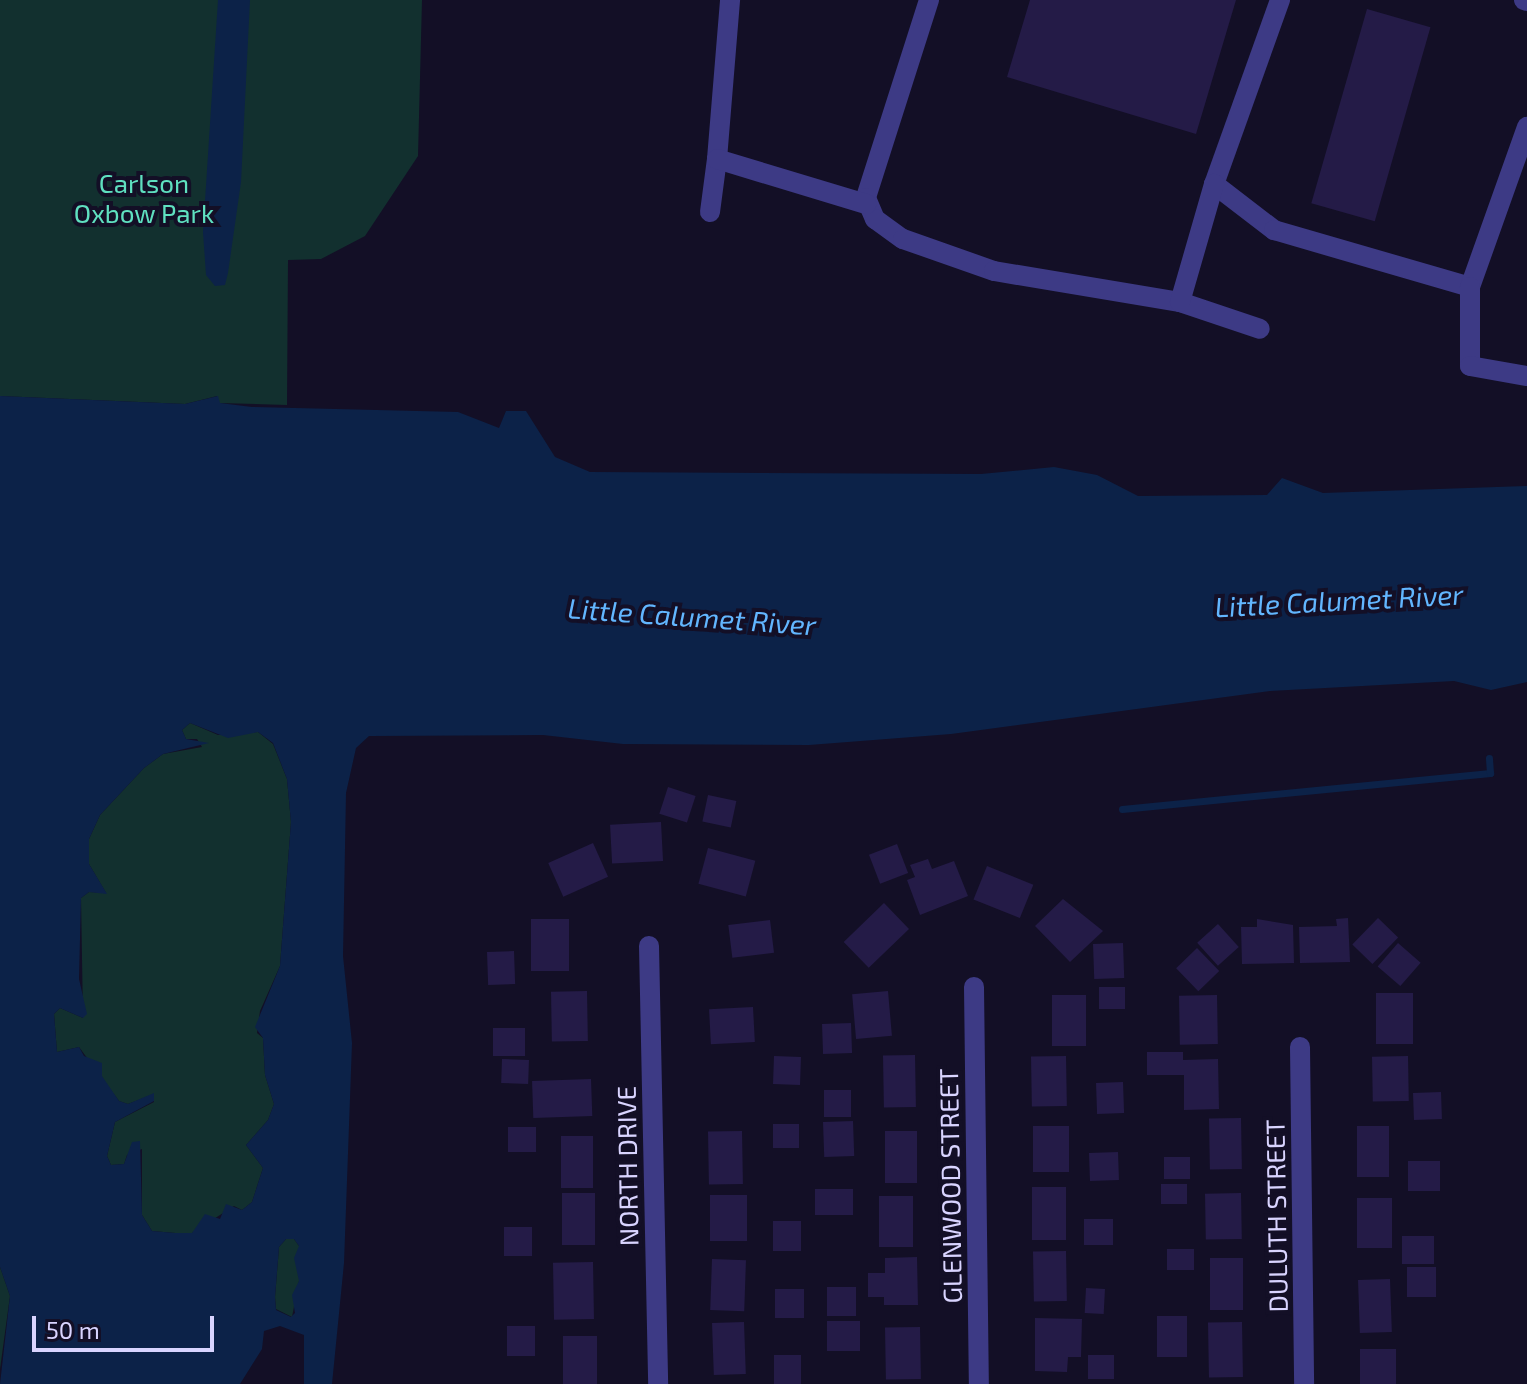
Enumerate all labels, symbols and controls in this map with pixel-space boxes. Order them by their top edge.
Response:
park label: Carlson Oxbow Park [74,167,214,228]
water label: Little Calumet River [1214,577,1464,623]
water label: Little Calumet River [567,591,817,641]
street label: GLENWOOD STREET [932,1068,968,1304]
street label: NORTH DRIVE [610,1086,644,1246]
street label: DULUTH STREET [1259,1119,1293,1313]
scale bar [36,1300,218,1350]
text: 50 m [46,1315,100,1344]

